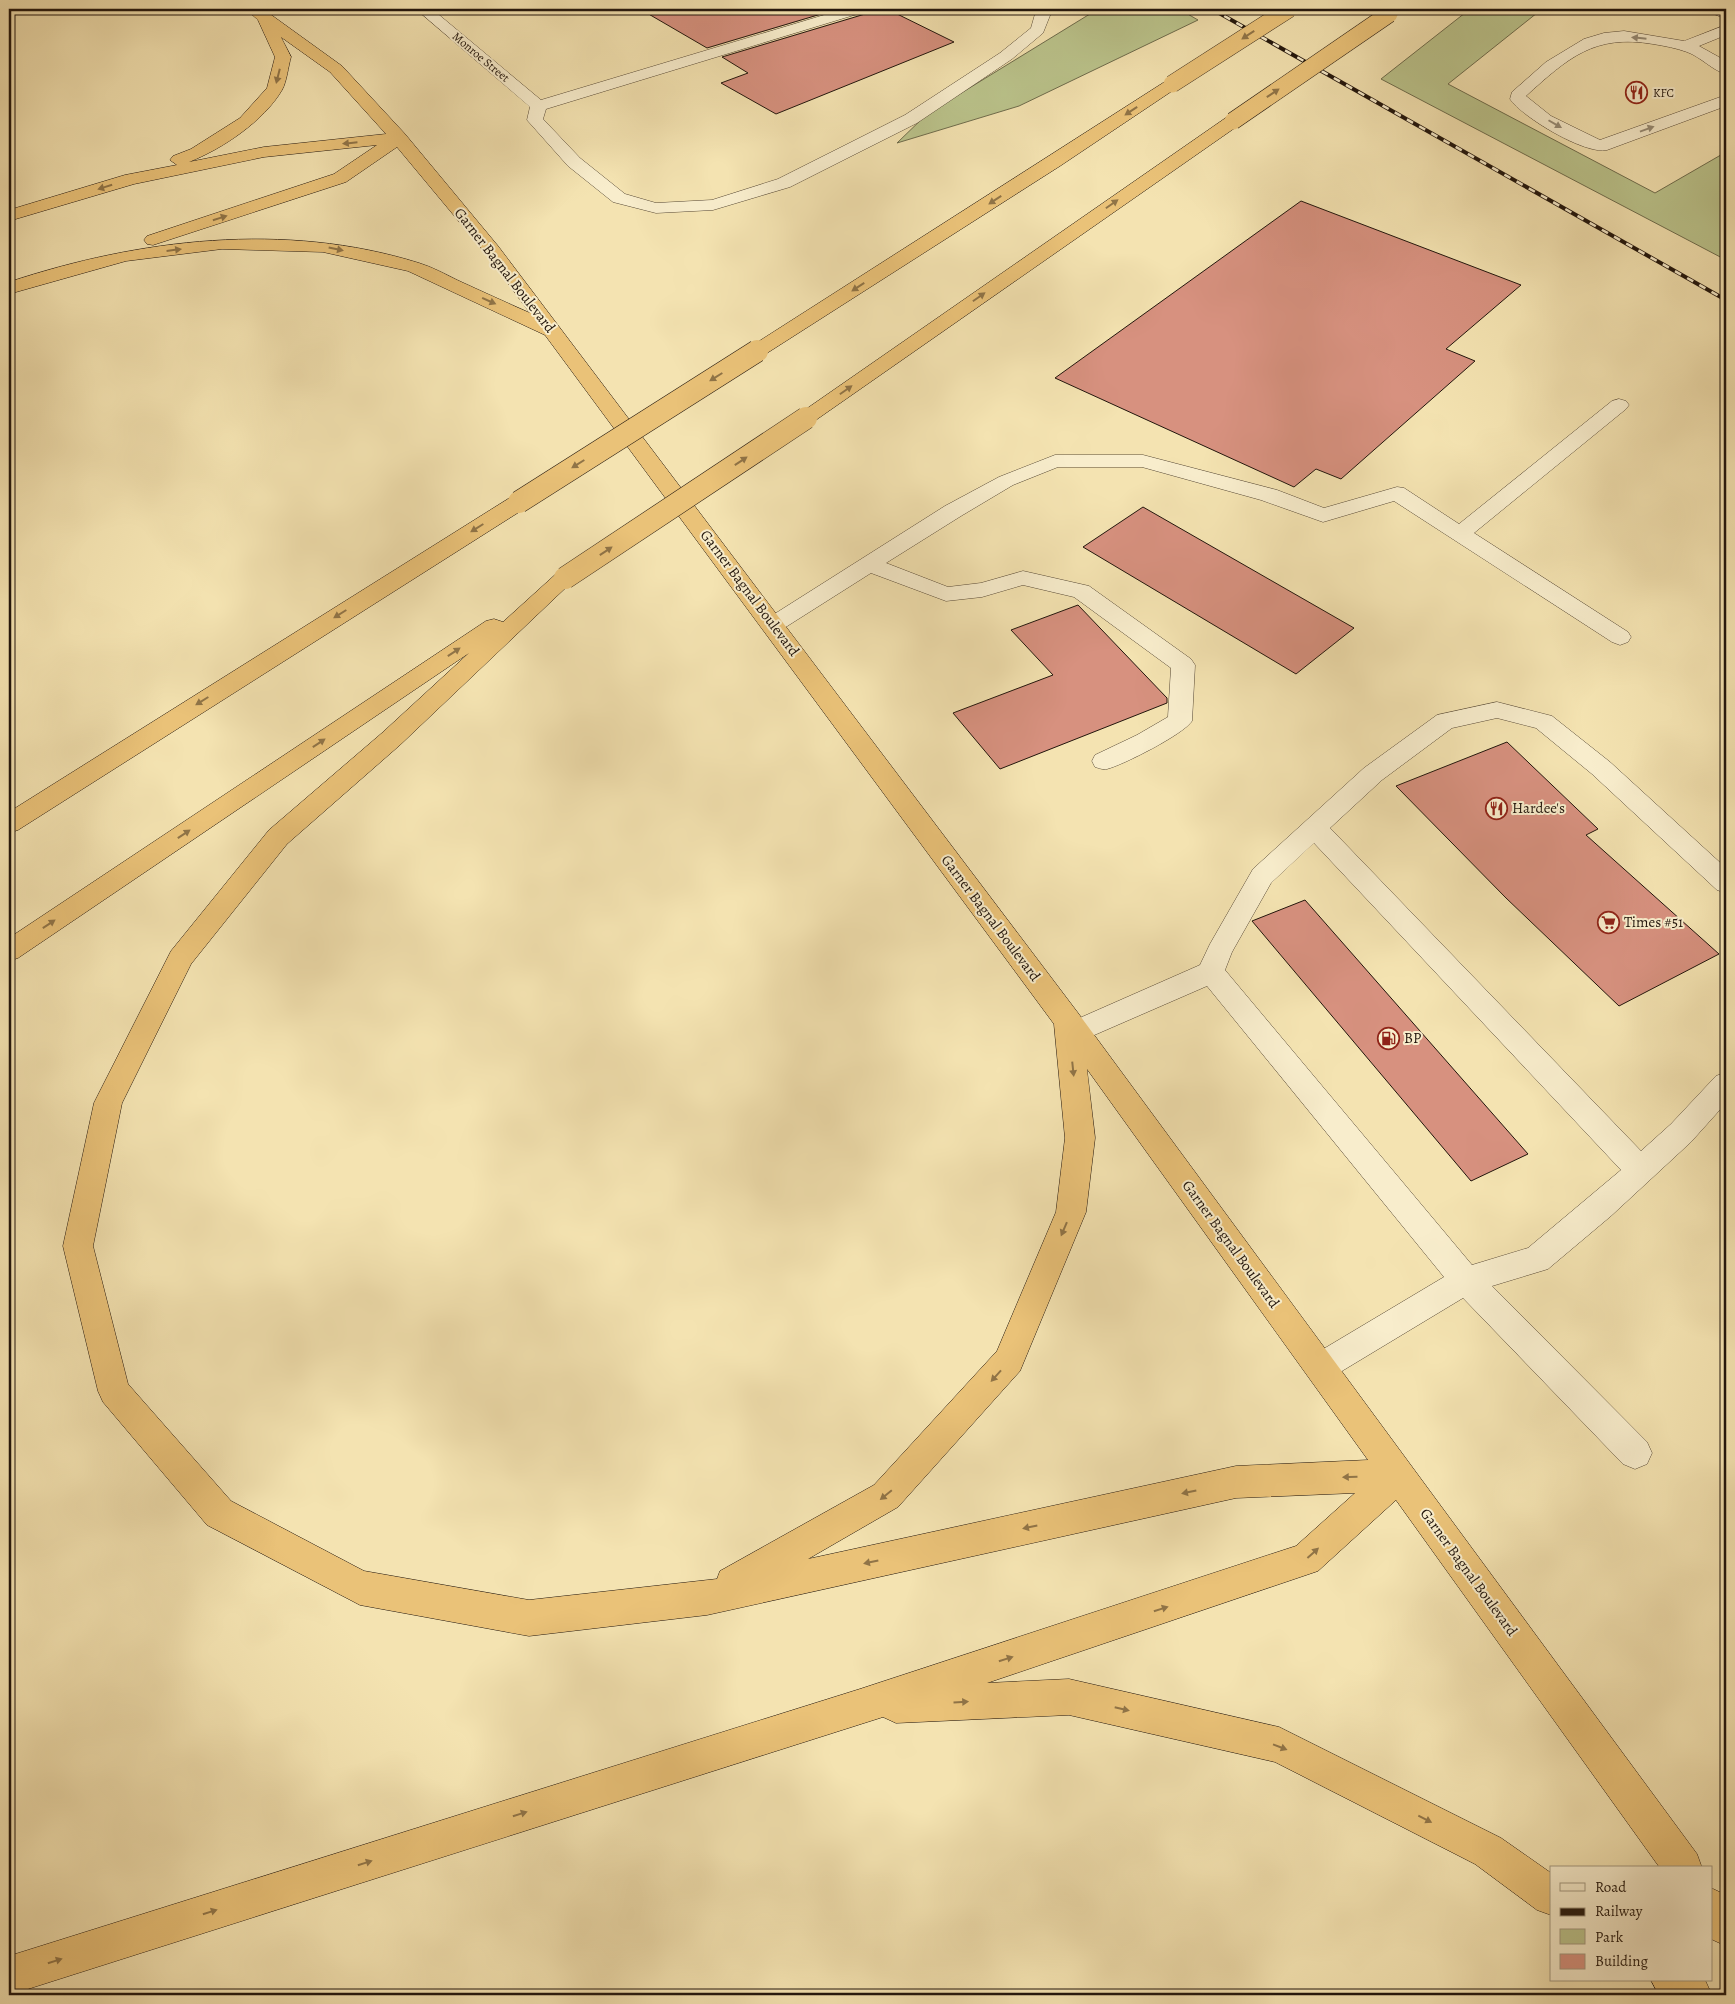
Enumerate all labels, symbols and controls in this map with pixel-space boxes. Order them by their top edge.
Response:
street label: Monroe Street [449,28,513,86]
one-way arrow [1241,30,1254,40]
one-way arrow [1630,34,1646,42]
one-way arrow [274,68,282,83]
restaurant icon: KFC [1625,81,1649,105]
place label: KFC [1653,85,1674,101]
one-way arrow [1266,88,1280,98]
one-way arrow [1125,106,1138,116]
one-way arrow [1547,120,1562,128]
one-way arrow [1640,125,1655,133]
one-way arrow [342,139,358,147]
one-way arrow [97,184,112,192]
one-way arrow [989,195,1002,204]
one-way arrow [1106,199,1119,209]
street label: Garner Bagnal Boulevard [450,203,561,337]
one-way arrow [213,214,228,221]
one-way arrow [167,245,183,253]
one-way arrow [329,246,345,254]
one-way arrow [852,282,865,292]
one-way arrow [972,292,986,302]
one-way arrow [482,298,496,306]
one-way arrow [709,373,723,382]
one-way arrow [839,385,852,395]
one-way arrow [735,456,748,465]
one-way arrow [572,459,585,469]
one-way arrow [471,523,484,533]
street label: Garner Bagnal Boulevard [696,526,805,661]
one-way arrow [599,546,613,555]
one-way arrow [333,610,347,619]
one-way arrow [447,648,461,657]
one-way arrow [196,696,209,706]
one-way arrow [312,738,326,748]
restaurant icon: Hardee's [1484,796,1508,820]
place label: Hardee's [1512,798,1565,818]
one-way arrow [177,829,191,839]
street label: Garner Bagnal Boulevard [937,851,1046,986]
supermarket icon: Times #51 [1596,910,1620,934]
place label: Times #51 [1624,912,1683,932]
one-way arrow [42,919,56,929]
fuel station icon: BP [1376,1026,1400,1050]
place label: BP [1404,1028,1421,1048]
one-way arrow [1069,1061,1077,1077]
street label: Garner Bagnal Boulevard [1178,1176,1285,1313]
one-way arrow [1059,1222,1067,1236]
one-way arrow [990,1369,1002,1381]
one-way arrow [1342,1474,1358,1482]
one-way arrow [879,1489,892,1500]
one-way arrow [1180,1489,1196,1497]
street label: Garner Bagnal Boulevard [1416,1504,1523,1641]
one-way arrow [1022,1523,1037,1531]
one-way arrow [1306,1548,1319,1559]
one-way arrow [864,1558,879,1566]
one-way arrow [1153,1605,1168,1612]
one-way arrow [999,1655,1014,1662]
one-way arrow [953,1698,969,1706]
one-way arrow [1115,1705,1130,1713]
one-way arrow [1273,1743,1288,1751]
one-way arrow [513,1810,528,1818]
one-way arrow [1418,1815,1433,1823]
one-way arrow [358,1859,373,1867]
legend [1550,1866,1712,1982]
text: Road [1595,1877,1627,1897]
text: Railway [1595,1901,1643,1921]
one-way arrow [203,1908,218,1916]
text: Park [1595,1927,1624,1947]
text: Building [1595,1951,1648,1971]
one-way arrow [48,1957,63,1965]

